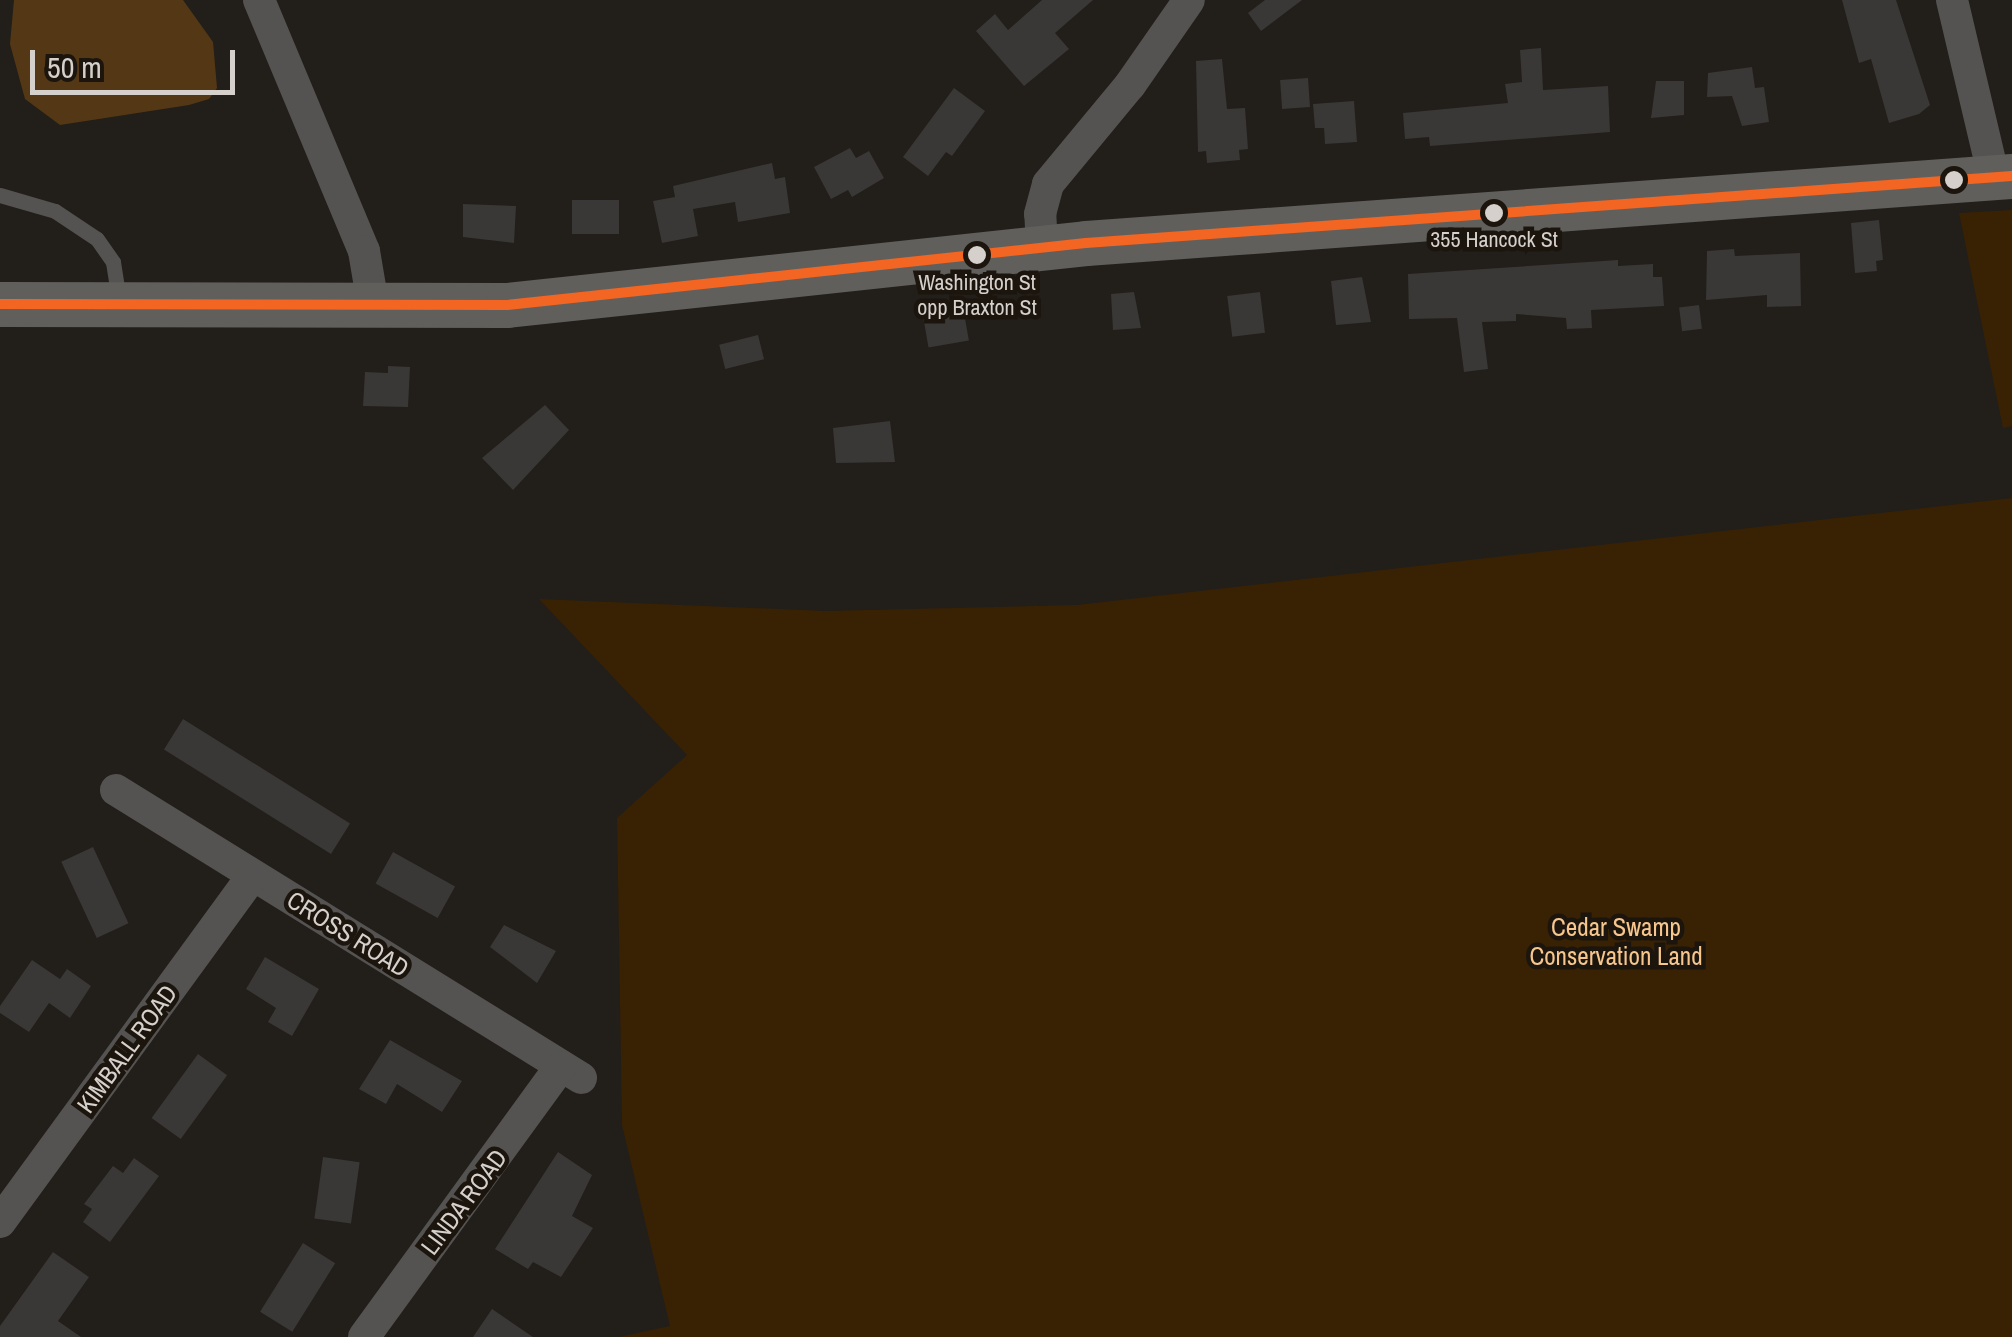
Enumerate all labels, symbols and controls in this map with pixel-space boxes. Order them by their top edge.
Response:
scale bar [35,30,240,92]
text: 50 m [47,47,102,87]
unlabelled marker [1944,170,1964,190]
marker: 355 Hancock St [1484,203,1504,223]
place label: 355 Hancock St [1430,227,1558,253]
marker: Washington St opp Braxton St [967,245,987,265]
place label: Washington St opp Braxton St [917,269,1037,320]
street label: CROSS ROAD [282,885,414,983]
park label: Cedar Swamp Conservation Land [1529,913,1703,972]
street label: KIMBALL ROAD [70,979,184,1119]
street label: LINDA ROAD [414,1143,514,1261]

